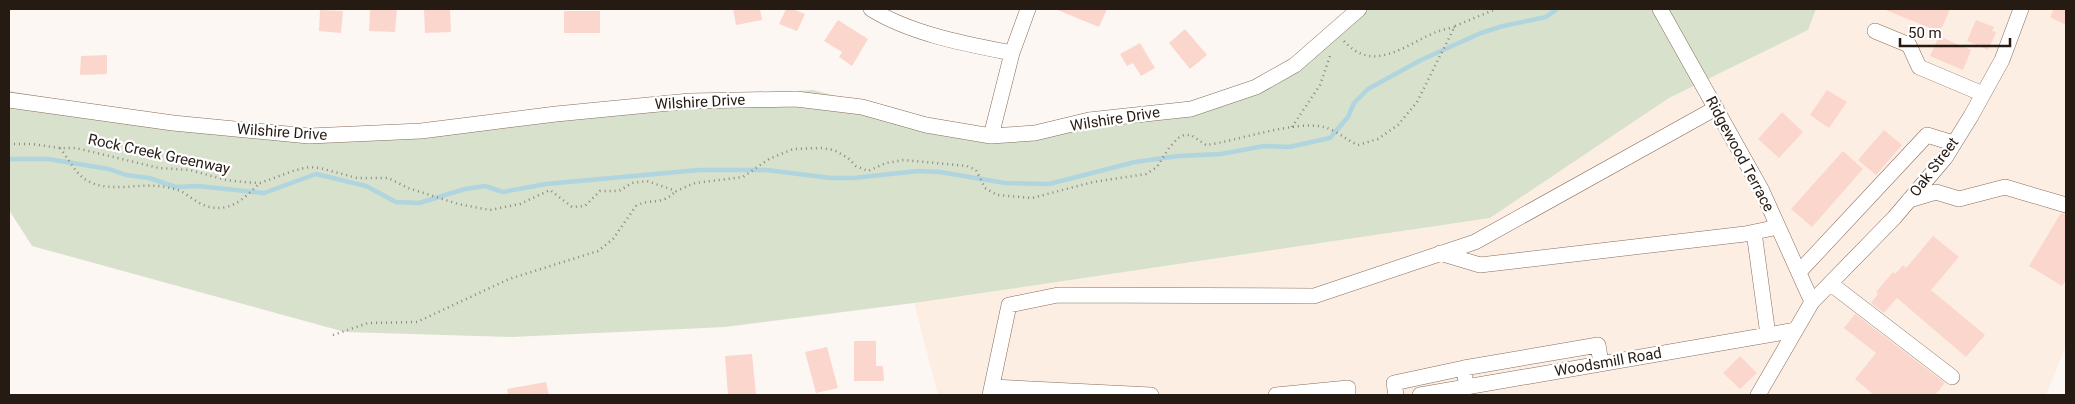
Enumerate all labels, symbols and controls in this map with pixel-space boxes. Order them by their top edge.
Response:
scale bar [1900,15,2010,47]
text: 50 m [1908,24,1942,42]
street label: Wilshire Drive [654,91,746,113]
street label: Ridgewood Terrace [1702,93,1778,215]
street label: Wilshire Drive [1069,103,1161,135]
street label: Wilshire Drive [236,120,328,144]
street label: Rock Creek Greenway [86,130,232,178]
street label: Oak Street [1906,134,1962,200]
street label: Woodsmill Road [1553,344,1663,380]

